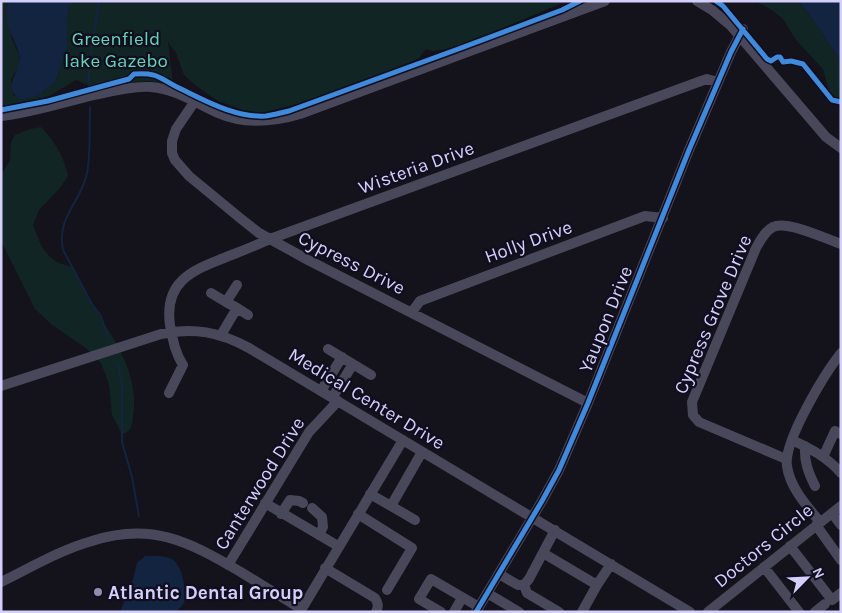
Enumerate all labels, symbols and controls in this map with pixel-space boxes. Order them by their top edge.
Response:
park label: Greenfield lake Gazebo [64,28,168,72]
street label: Wisteria Drive [356,137,477,199]
street label: Holly Drive [482,216,575,268]
street label: Cypress Drive [294,227,409,299]
street label: Cypress Grove Drive [670,232,756,397]
street label: Yaupon Drive [575,263,637,376]
street label: Medical Center Drive [284,343,449,454]
street label: Canterwood Drive [210,413,309,554]
street label: Doctors Circle [710,499,817,592]
north arrow [782,553,832,603]
text: N [809,565,828,581]
place label: Atlantic Dental Group [108,582,303,604]
marker: Atlantic Dental Group [92,586,104,598]

